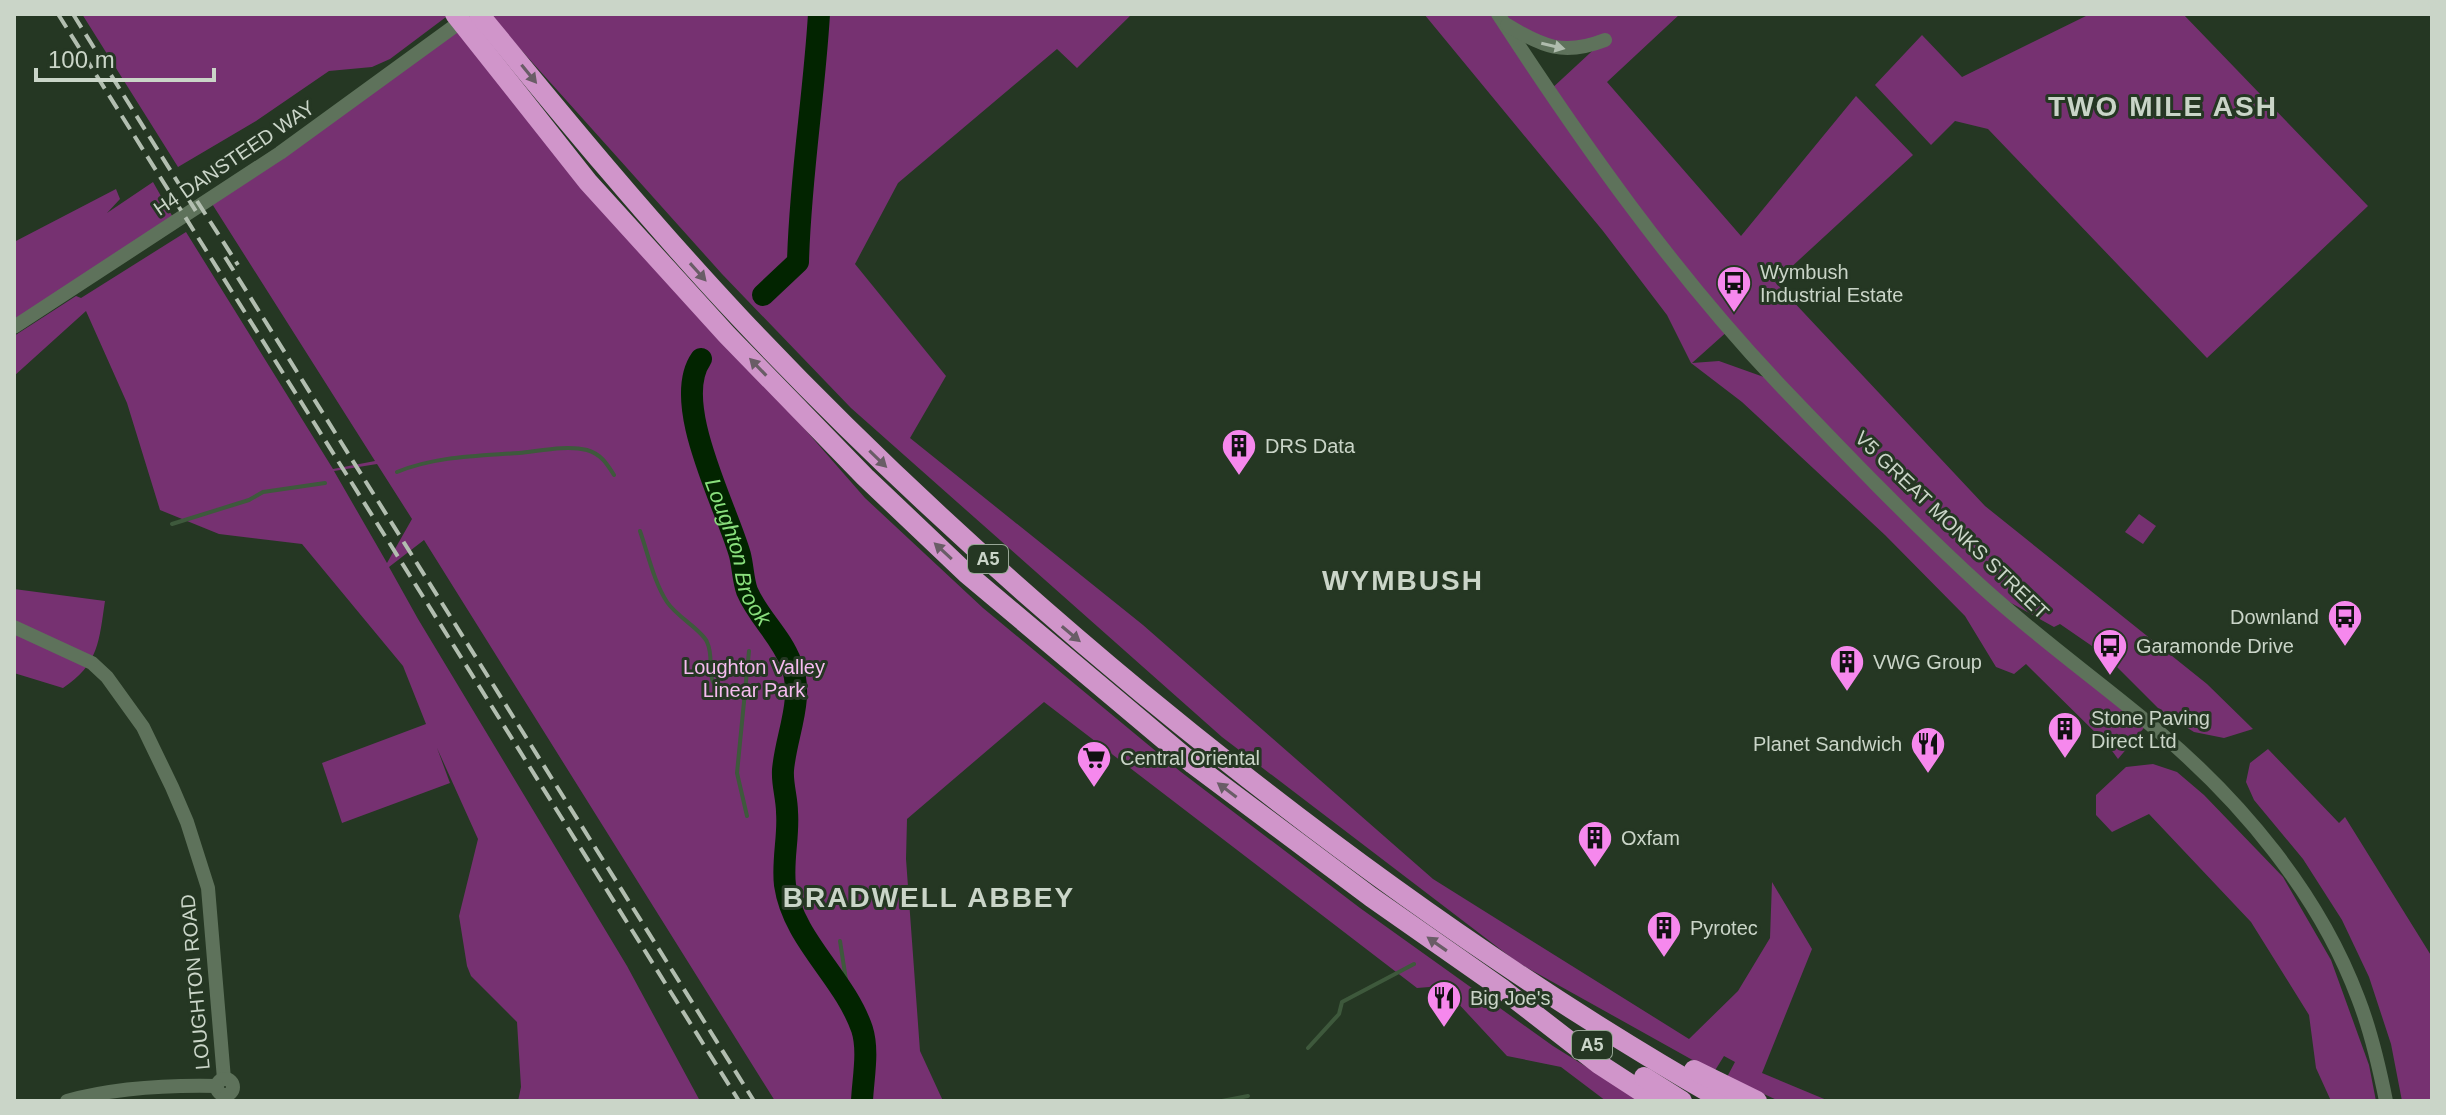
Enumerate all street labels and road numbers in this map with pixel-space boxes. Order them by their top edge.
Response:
street label: H4 DANSTEED WAY [150,96,318,220]
street label: V5 GREAT MONKS STREET [1851,427,2053,623]
road number: A5 [968,545,1008,573]
street label: LOUGHTON ROAD [176,893,214,1071]
road number: A5 [1572,1031,1612,1059]

